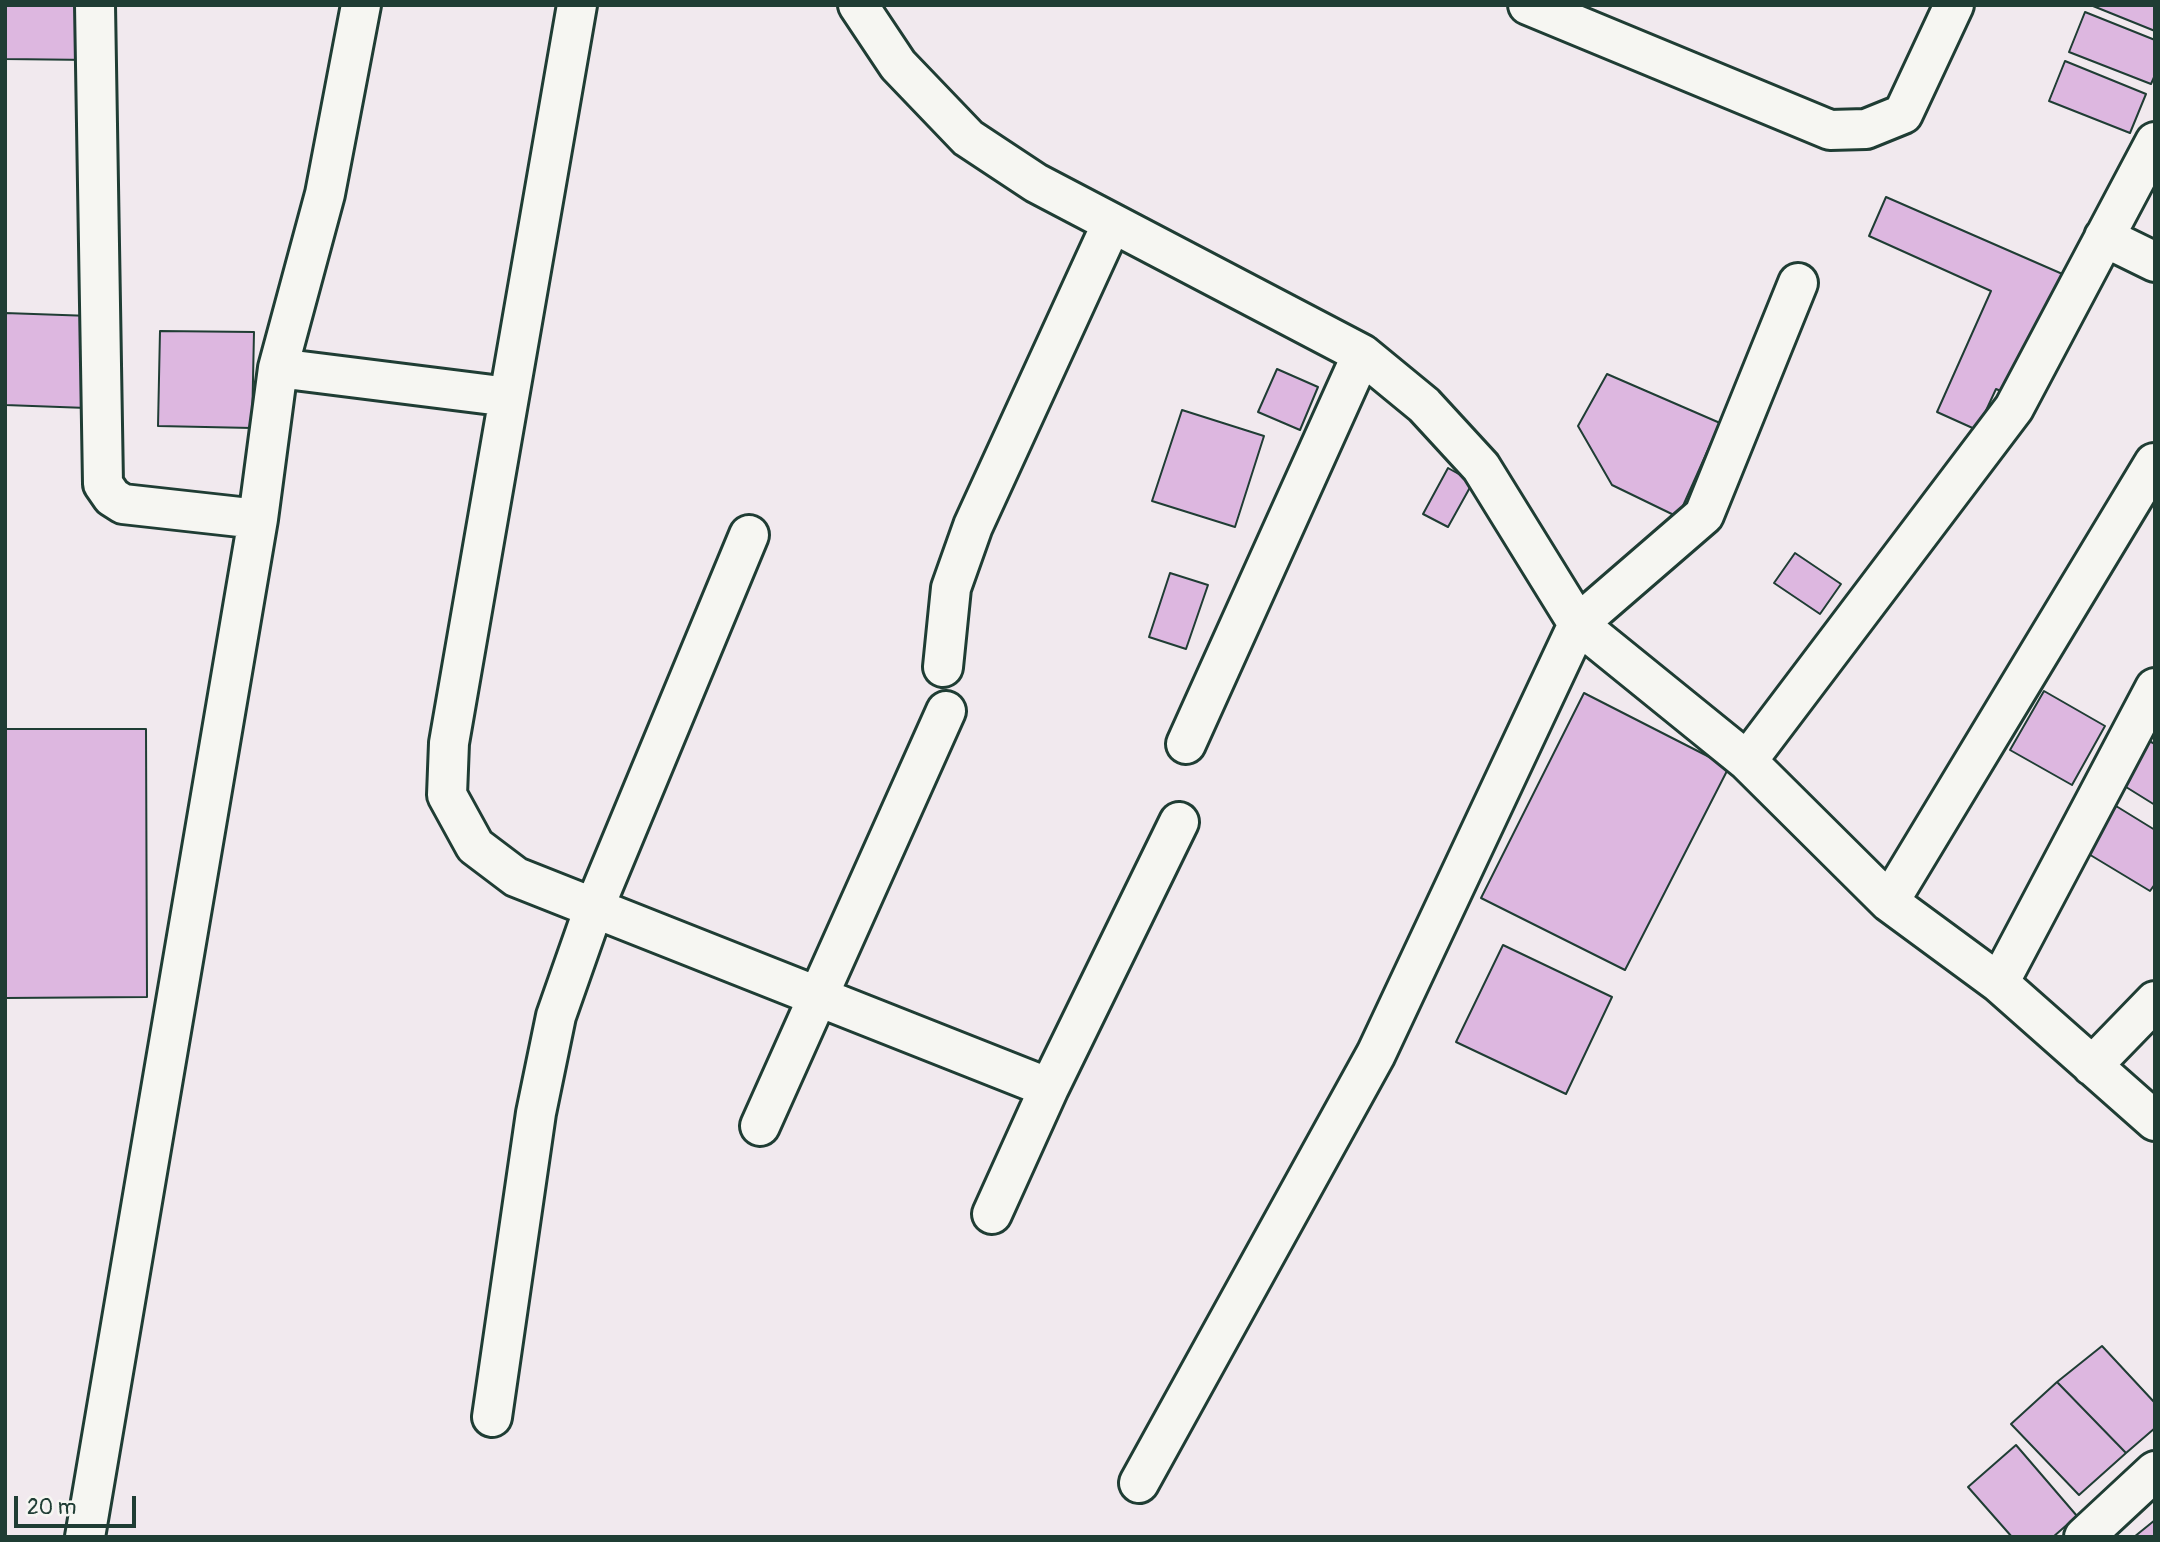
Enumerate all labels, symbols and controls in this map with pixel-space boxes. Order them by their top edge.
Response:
scale bar [18,1482,140,1526]
text: 20 m [27,1494,76,1521]

